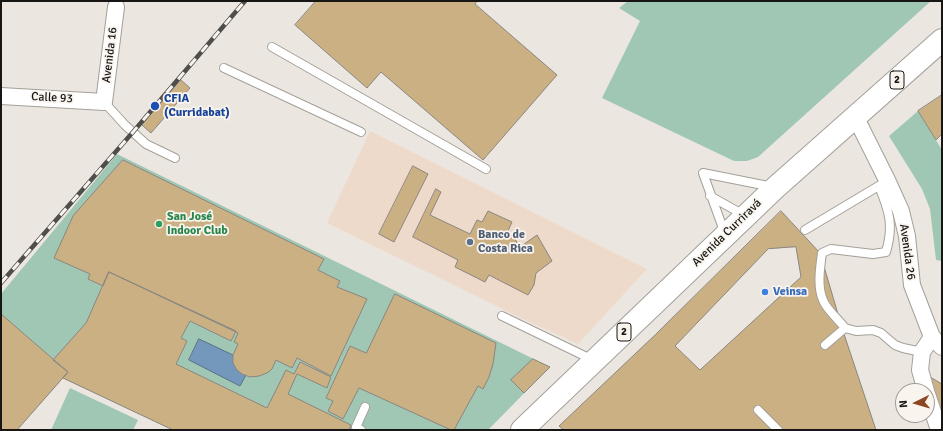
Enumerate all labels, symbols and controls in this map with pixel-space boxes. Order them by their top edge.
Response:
street label: Avenida 16 [99,26,121,84]
road number: 2 [890,71,904,89]
street label: Calle 93 [31,90,73,106]
place label: CFIA (Curridabat) [164,92,230,120]
marker: CFIA (Curridabat) [149,100,161,112]
street label: Avenida Curriravá [689,196,765,270]
place label: San José Indoor Club [167,210,228,238]
marker: San José Indoor Club [154,219,164,229]
street label: Avenida 26 [896,223,918,281]
place label: Banco de Costa Rica [478,228,533,256]
marker: Banco de Costa Rica [465,237,475,247]
place label: Veinsa [773,285,807,299]
marker: Veinsa [760,287,770,297]
road number: 2 [617,323,631,341]
north arrow [895,383,935,423]
text: N [897,400,910,408]

